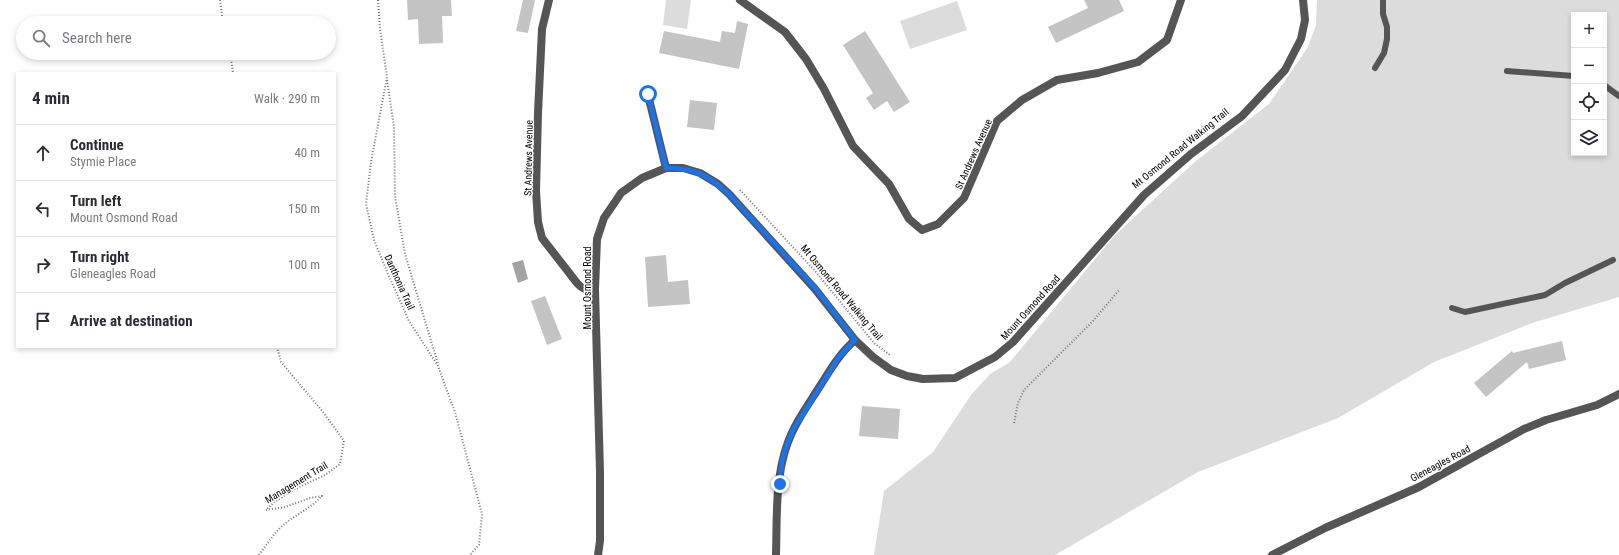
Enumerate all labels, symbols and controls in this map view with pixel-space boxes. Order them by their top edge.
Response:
map controls [1571,12,1607,156]
button: + [1571,12,1607,48]
search box [16,16,336,60]
icon: search [30,27,52,49]
text: Search here [62,29,132,47]
button: − [1571,48,1607,84]
button: locate [1571,84,1607,120]
route start [639,85,657,103]
text: 4 min [32,88,70,108]
text: Walk · 290 m [254,91,320,106]
street label: Mt Osmond Road Walking Trail [1130,106,1231,191]
street label: St Andrews Avenue [953,117,994,191]
street label: St Andrews Avenue [522,120,535,196]
button: layers [1571,120,1607,156]
text: Continue [70,136,124,154]
icon: ahead [32,142,54,164]
text: 40 m [294,145,320,160]
text: Stymie Place [70,154,136,169]
text: Turn left [70,192,121,210]
icon: left [32,198,54,220]
text: 150 m [288,201,320,216]
text: Mount Osmond Road [70,210,178,225]
street label: Mt Osmond Road Walking Trail [799,243,885,342]
street label: Mount Osmond Road [582,247,593,329]
text: Turn right [70,248,129,266]
street label: Danthonia Trail [382,253,417,312]
icon: right [32,254,54,276]
text: 100 m [288,257,320,272]
text: Gleneagles Road [70,266,156,281]
street label: Mount Osmond Road [999,273,1062,342]
icon: arrive [32,310,54,332]
text: Arrive at destination [70,312,193,330]
street label: Gleneagles Road [1408,443,1472,484]
street label: Management Trail [263,459,329,505]
route end [771,475,789,493]

